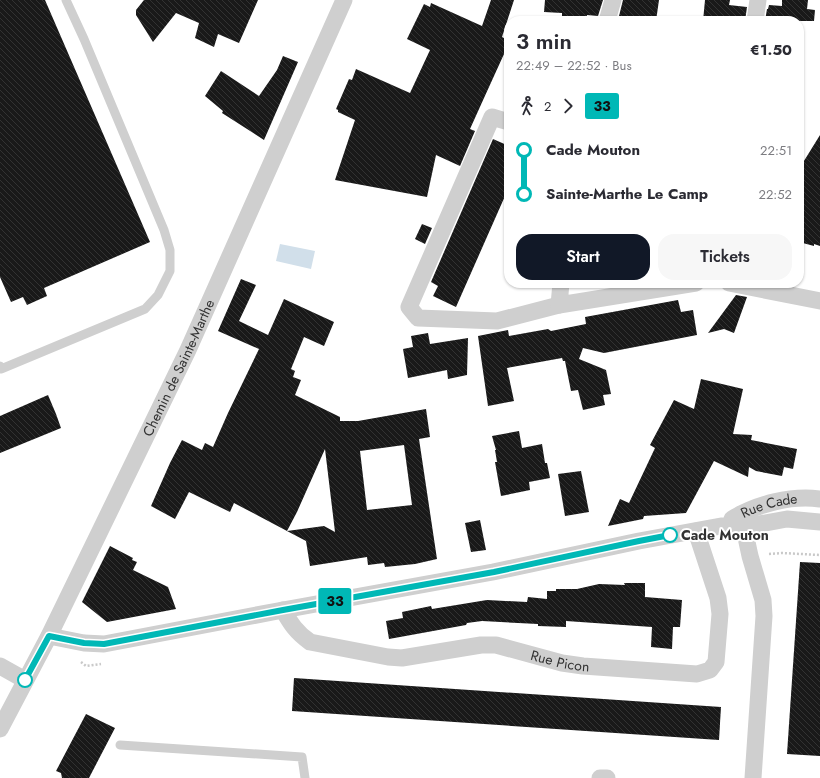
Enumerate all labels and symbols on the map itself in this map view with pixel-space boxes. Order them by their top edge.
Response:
street label: Chemin de Sainte-Marthe [138,296,219,440]
street label: Rue Cade [737,488,798,523]
place label: Cade Mouton [681,525,769,545]
marker: Cade Mouton [662,527,678,543]
line badge: 33 [317,588,353,614]
street label: Rue Picon [528,645,590,676]
unlabelled marker [17,672,33,688]

